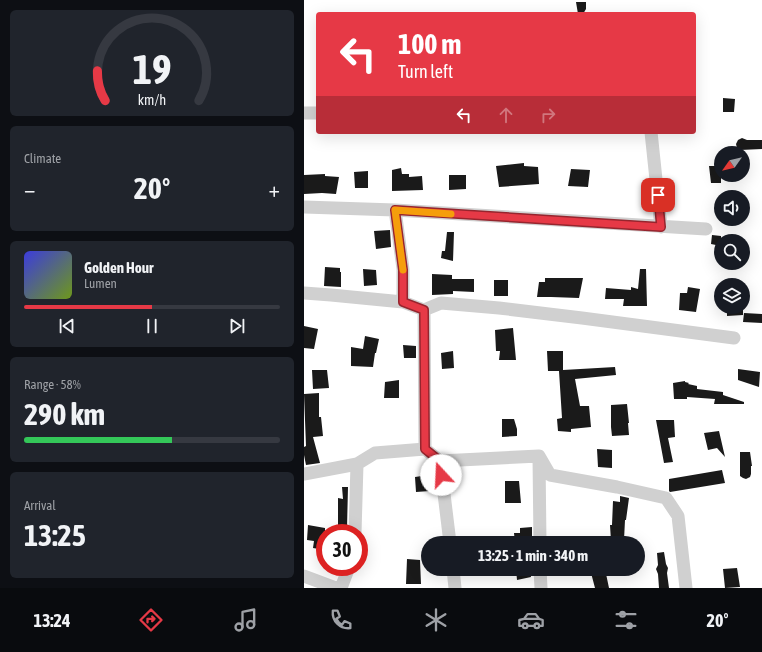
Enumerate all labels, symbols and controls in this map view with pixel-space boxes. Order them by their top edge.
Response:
icon: left [332,28,384,80]
text: 100 m [398,28,461,60]
text: 19 [132,45,172,93]
text: Turn left [398,61,453,82]
text: km/h [138,91,166,107]
icon: left [453,104,475,126]
icon: ahead [495,104,517,126]
icon: right [537,104,559,126]
north arrow [714,146,750,182]
map controls [714,146,750,314]
text: Climate [24,151,61,166]
text: 20° [134,171,170,205]
text: − [24,176,35,202]
text: + [269,176,280,202]
pin [641,178,675,212]
icon: arrive [647,184,669,206]
button: sound [714,190,750,226]
button: search [714,234,750,270]
text: Golden Hour [84,259,154,276]
text: Lumen [84,276,117,291]
button: layers [714,278,750,314]
icon: previous [56,315,78,337]
icon: pause [141,315,163,337]
icon: next [226,315,248,337]
text: Range · 58% [24,377,81,392]
text: 290 km [24,397,105,431]
position arrow [420,454,462,496]
text: Arrival [24,498,56,513]
text: 13:25 [24,518,86,552]
speed limit sign: 30 [316,524,368,576]
text: 13:25 · 1 min · 340 m [478,547,588,564]
icon: directions [137,606,165,634]
icon: music [232,606,260,634]
icon: phone [327,606,355,634]
icon: climate [422,606,450,634]
icon: car [517,606,545,634]
icon: filters [612,606,640,634]
text: 13:24 [33,610,70,631]
text: 20° [707,610,729,631]

